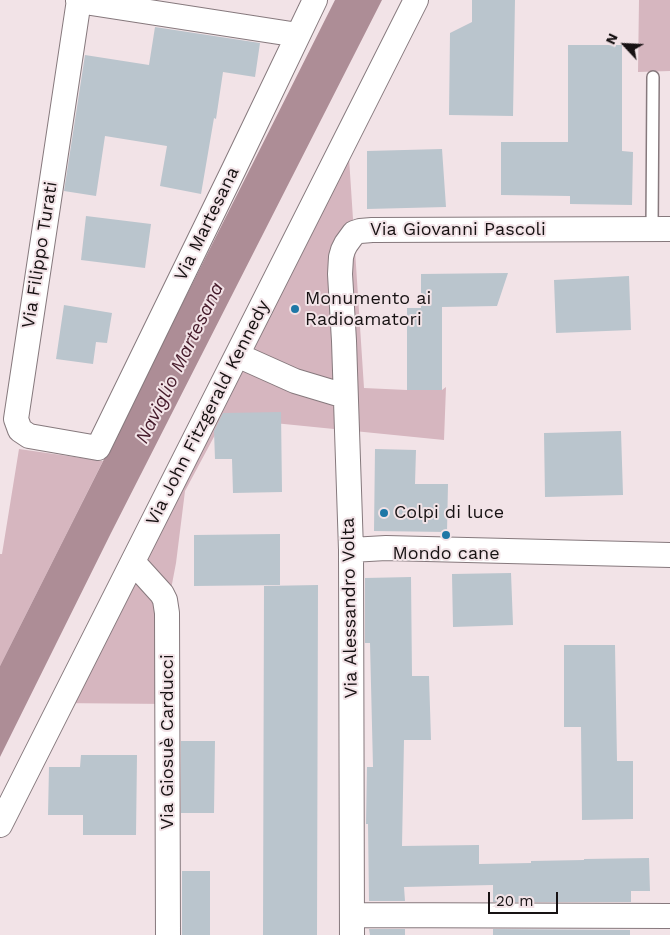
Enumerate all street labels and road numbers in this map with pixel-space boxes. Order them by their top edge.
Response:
street label: Via Martesana [170,164,244,284]
street label: Via Filippo Turati [18,180,62,330]
street label: Via Giovanni Pascoli [370,219,546,241]
street label: Via John Fitzgerald Kennedy [142,297,274,529]
street label: Via Alessandro Volta [338,518,362,698]
street label: Via Giosuè Carducci [157,654,179,830]

